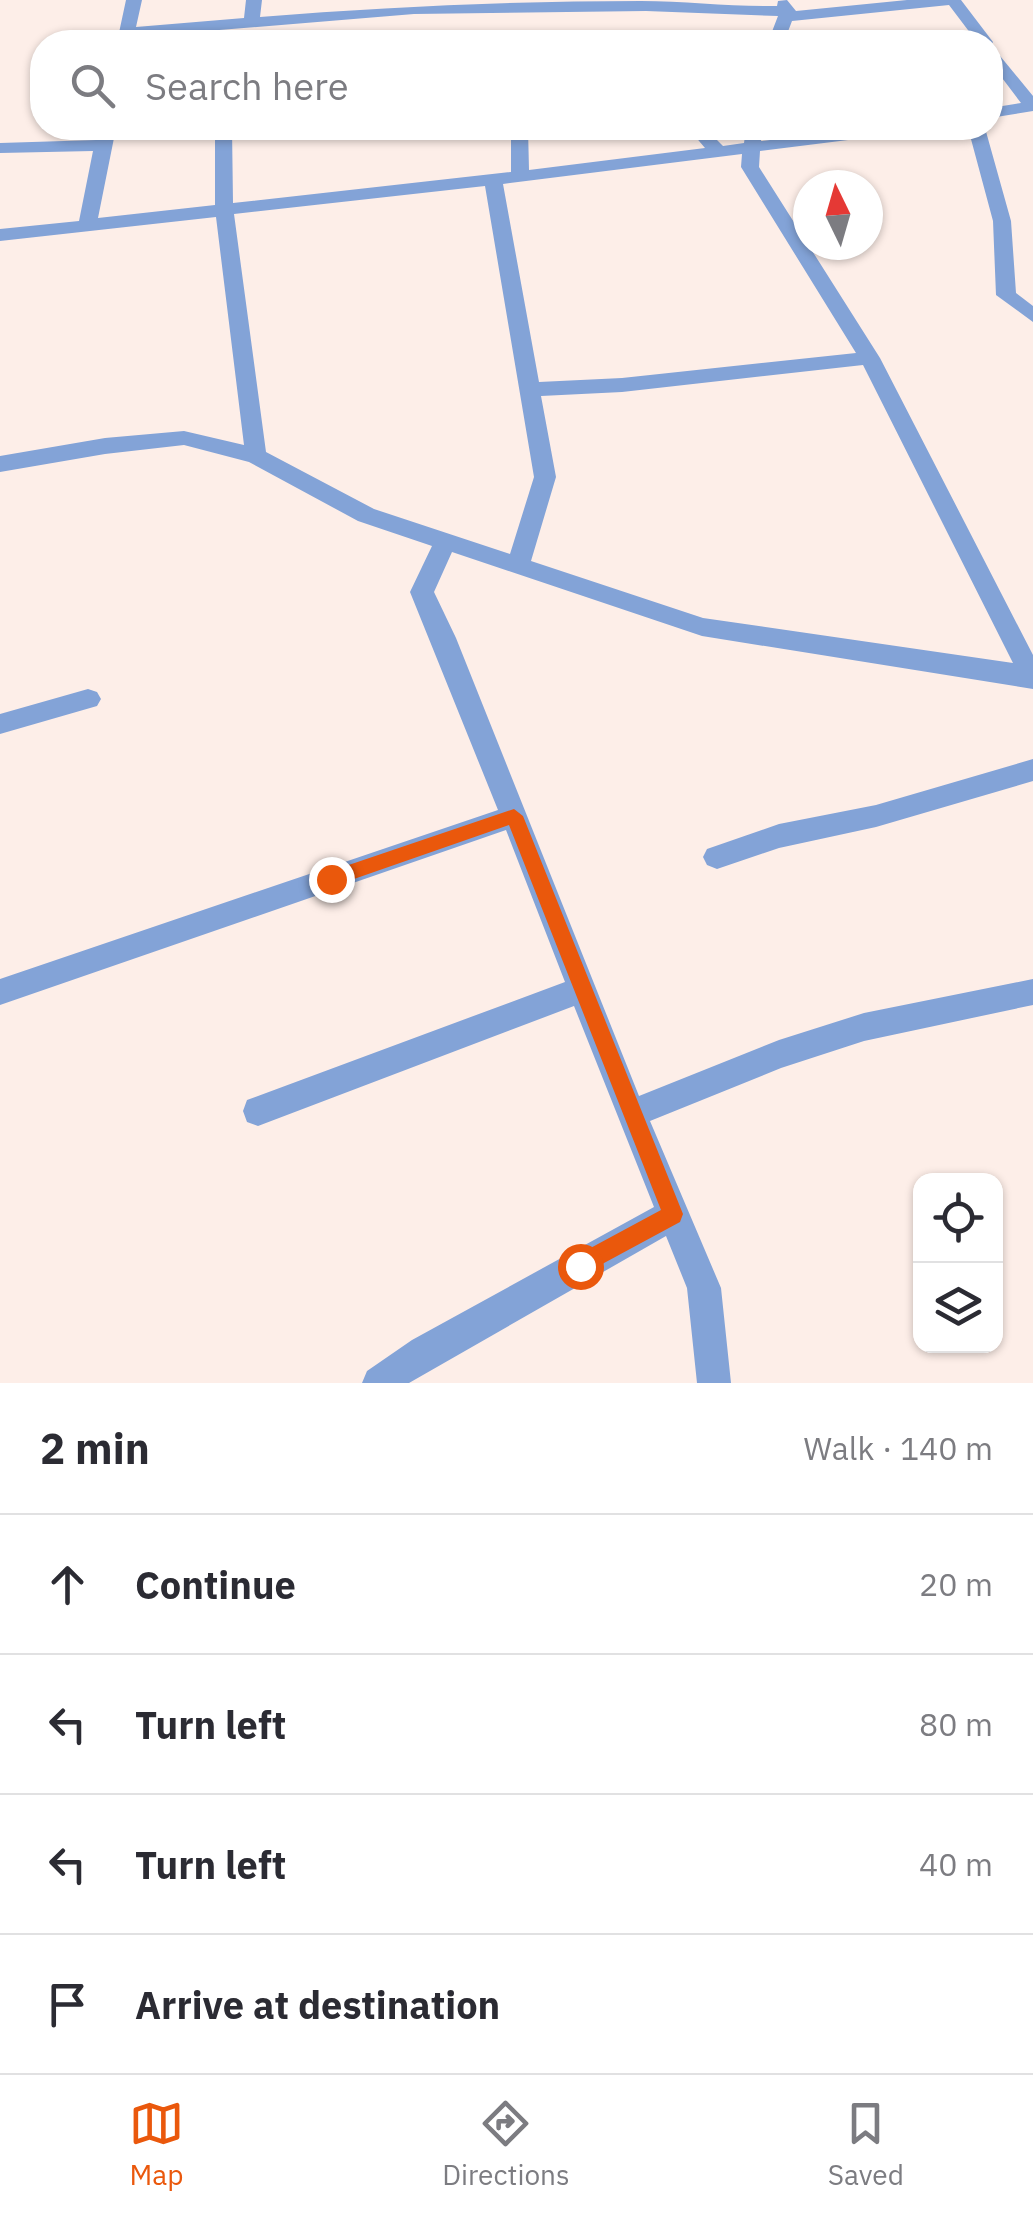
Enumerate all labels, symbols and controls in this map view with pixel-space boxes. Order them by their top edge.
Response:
search box [30,30,1003,140]
icon: search [65,58,120,113]
text: Search here [145,61,349,110]
north arrow [793,170,883,260]
route end [309,857,355,903]
map controls [913,1173,1003,1353]
button: locate [913,1173,1003,1263]
route start [558,1244,604,1290]
button: layers [913,1263,1003,1353]
text: 2 min [40,1421,150,1476]
text: Walk · 140 m [804,1427,993,1469]
icon: ahead [40,1557,95,1612]
text: Continue [135,1560,296,1609]
text: 20 m [919,1563,993,1605]
icon: left [40,1697,95,1752]
text: Turn left [135,1700,286,1749]
text: 80 m [919,1703,993,1745]
icon: left [40,1837,95,1892]
text: Turn left [135,1840,286,1889]
text: 40 m [919,1843,993,1885]
icon: arrive [40,1977,95,2032]
text: Arrive at destination [135,1980,500,2029]
tab: Map [129,2096,184,2193]
tab: Directions [442,2096,570,2193]
tab: Saved [828,2096,904,2193]

